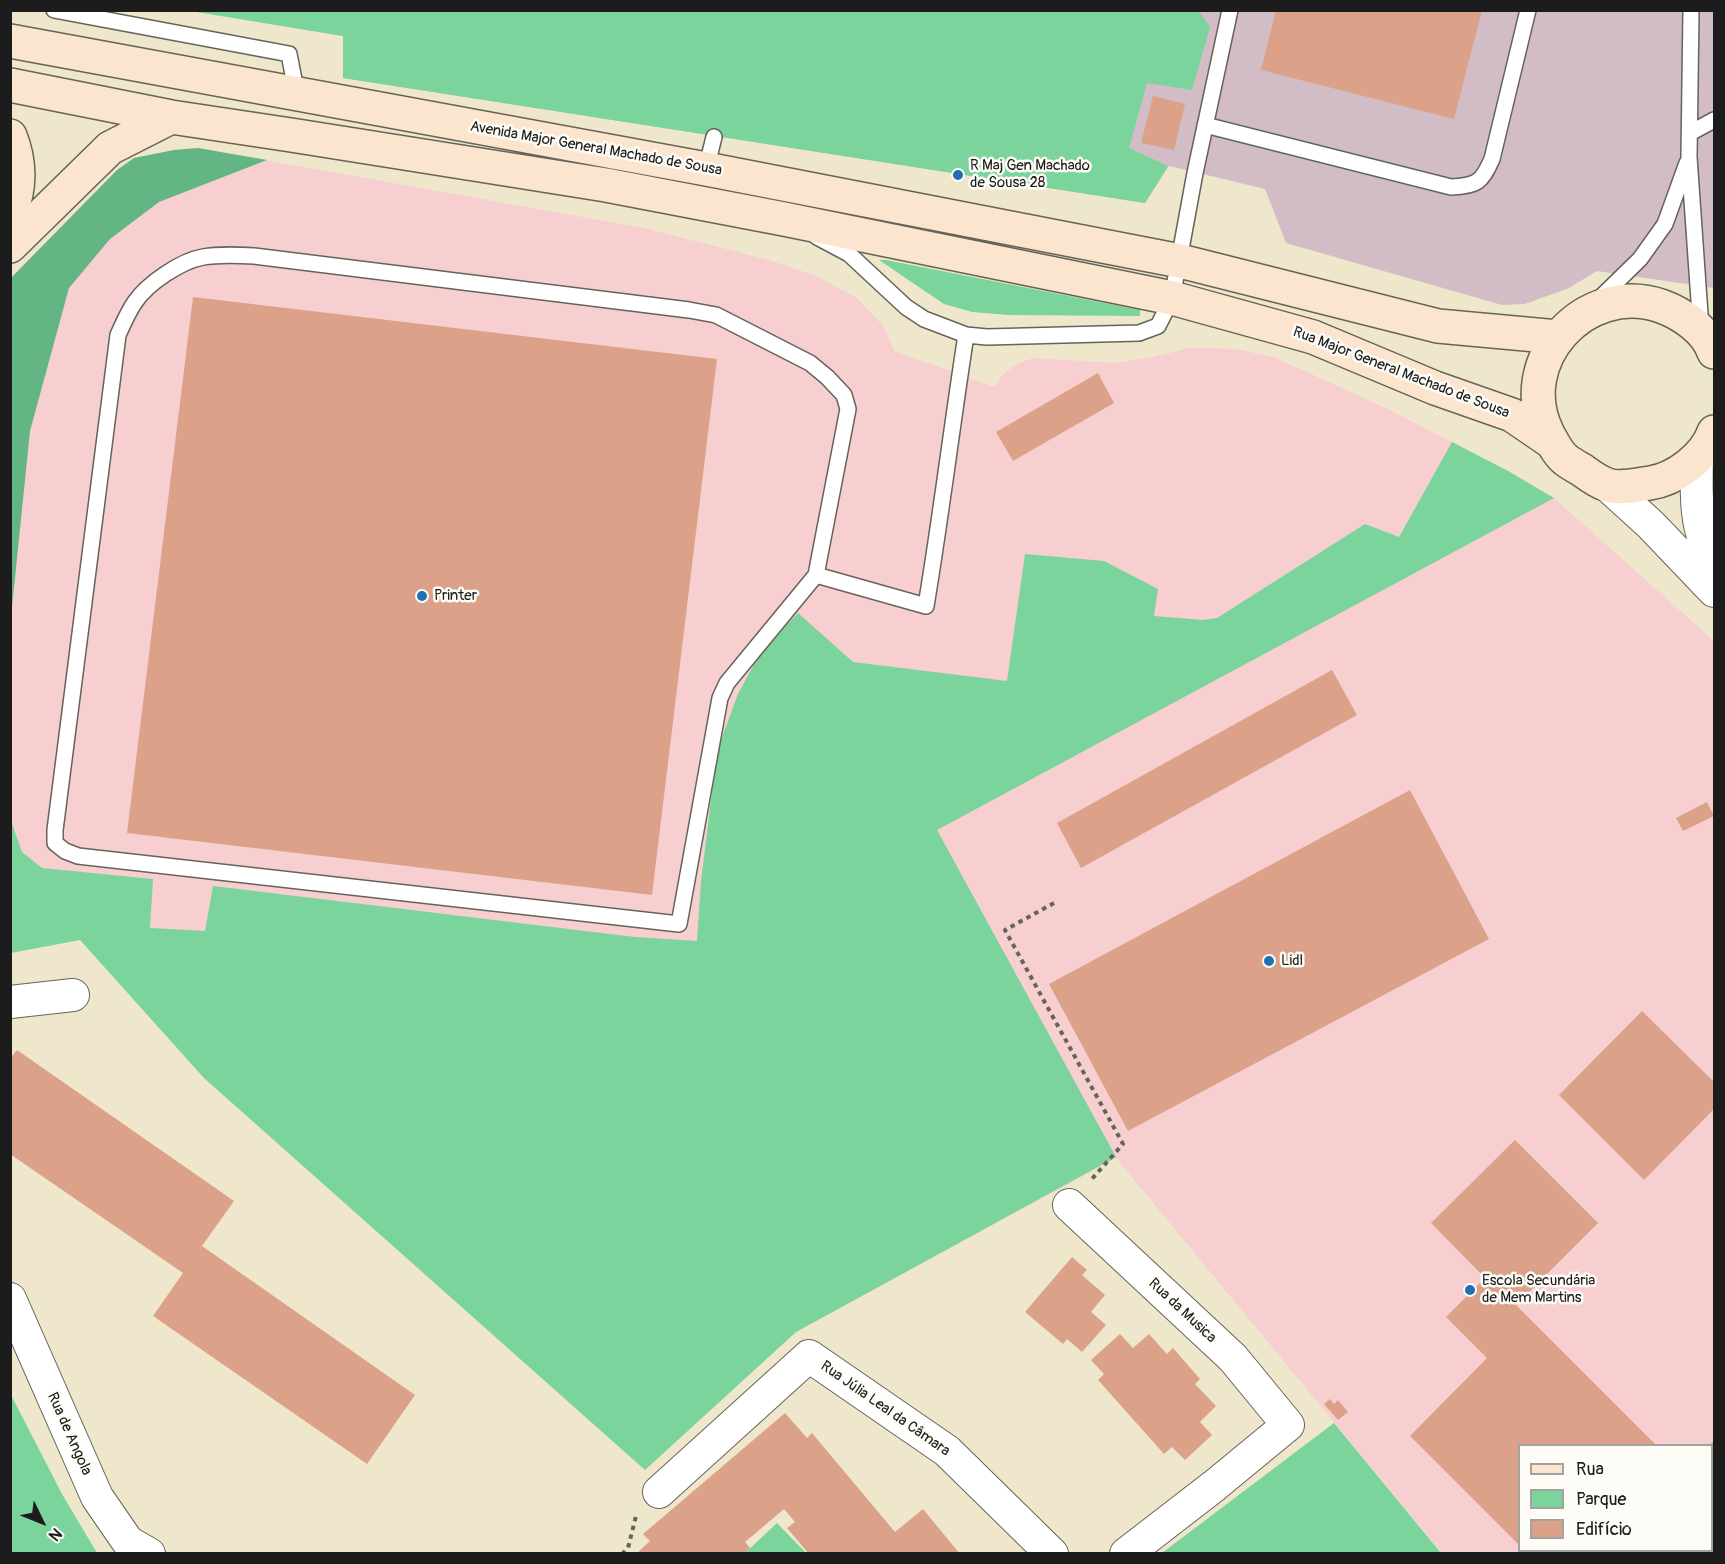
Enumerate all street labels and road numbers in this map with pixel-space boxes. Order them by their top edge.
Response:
street label: Avenida Major General Machado de Sousa [469,118,723,180]
street label: Rua Major General Machado de Sousa [1290,323,1512,423]
street label: Rua da Musica [1144,1275,1220,1347]
street label: Rua Júlia Leal da Câmara [817,1357,953,1461]
street label: Rua de Angola [43,1390,95,1478]

